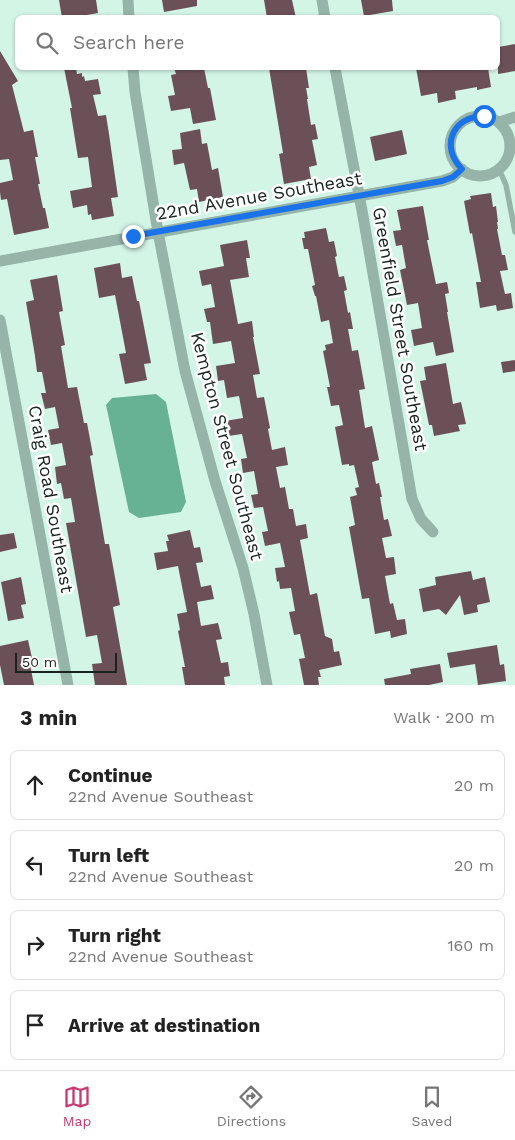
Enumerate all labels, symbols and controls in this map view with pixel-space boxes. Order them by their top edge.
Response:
search box [15,15,500,70]
icon: search [33,29,61,57]
text: Search here [73,31,184,54]
route start [473,105,496,128]
street label: 22nd Avenue Southeast [154,167,364,224]
street label: Greenfield Street Southeast [369,205,432,453]
route end [122,225,145,248]
street label: Kempton Street Southeast [187,329,268,563]
street label: Craig Road Southeast [25,404,78,595]
scale bar [15,650,118,673]
text: 50 m [22,654,57,670]
text: 3 min [20,705,77,730]
text: Walk · 200 m [393,708,495,727]
text: Continue [68,764,152,787]
icon: ahead [21,771,49,799]
text: 20 m [454,776,494,795]
text: 22nd Avenue Southeast [68,787,253,806]
text: Turn left [68,844,149,867]
icon: left [21,851,49,879]
text: 20 m [454,856,494,875]
text: 22nd Avenue Southeast [68,867,253,886]
text: Turn right [68,924,161,947]
icon: right [21,931,49,959]
text: 160 m [447,936,494,955]
text: 22nd Avenue Southeast [68,947,253,966]
icon: arrive [21,1011,49,1039]
text: Arrive at destination [68,1014,260,1037]
tab: Map [63,1083,91,1129]
tab: Directions [217,1083,286,1129]
tab: Saved [412,1083,452,1129]

